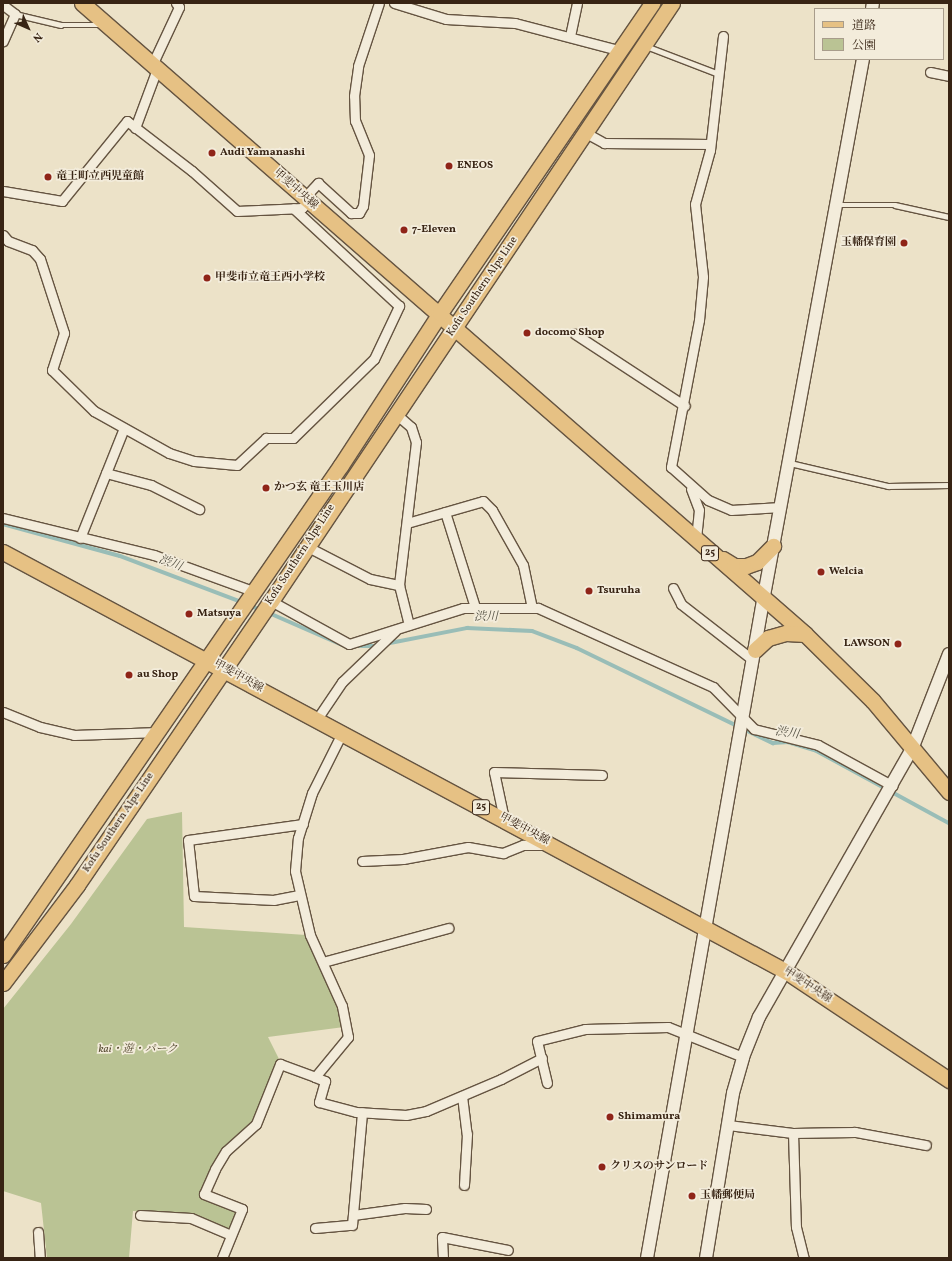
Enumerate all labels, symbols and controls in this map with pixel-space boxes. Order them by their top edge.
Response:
north arrow [8,8,48,48]
legend [814,8,944,60]
text: 道路 [852,18,876,34]
text: N [29,29,45,45]
text: 公園 [852,38,876,54]
place label: Audi Yamanashi [220,146,305,160]
marker: Audi Yamanashi [207,148,217,158]
place label: ENEOS [457,159,493,173]
marker: ENEOS [444,161,454,171]
street label: 甲斐中央線 [270,167,320,213]
place label: 竜王町立西児童館 [56,170,144,184]
marker: 竜王町立西児童館 [43,172,53,182]
place label: 7-Eleven [412,223,456,237]
marker: 7-Eleven [399,225,409,235]
street label: Kofu Southern Alps Line [445,235,521,339]
place label: 玉幡保育園 [841,236,896,250]
marker: 玉幡保育園 [899,238,909,248]
place label: 甲斐市立竜王西小学校 [215,271,325,285]
marker: 甲斐市立竜王西小学校 [202,273,212,283]
place label: docomo Shop [535,326,605,340]
marker: docomo Shop [522,328,532,338]
place label: かつ玄 竜王玉川店 [274,481,364,495]
marker: かつ玄 竜王玉川店 [261,483,271,493]
street label: Kofu Southern Alps Line [263,502,339,608]
road number: 25 [700,545,720,561]
water label: 渋川 [156,553,184,575]
place label: Welcia [829,565,863,579]
marker: Welcia [816,567,826,577]
place label: Tsuruha [597,584,640,598]
marker: Tsuruha [584,586,594,596]
place label: Matsuya [197,607,241,621]
marker: Matsuya [184,609,194,619]
water label: 渋川 [474,611,498,625]
place label: LAWSON [844,637,890,651]
marker: LAWSON [893,639,903,649]
street label: 甲斐中央線 [211,658,265,696]
place label: au Shop [137,668,178,682]
marker: au Shop [124,670,134,680]
water label: 渋川 [774,725,800,743]
street label: Kofu Southern Alps Line [81,771,157,875]
road number: 25 [471,799,491,815]
street label: 甲斐中央線 [497,811,551,849]
street label: 甲斐中央線 [780,965,834,1007]
park label: kai・遊・パーク [98,1043,178,1057]
place label: Shimamura [618,1110,680,1124]
marker: Shimamura [605,1112,615,1122]
place label: クリスのサンロード [610,1160,709,1174]
marker: クリスのサンロード [597,1162,607,1172]
place label: 玉幡郵便局 [700,1189,755,1203]
marker: 玉幡郵便局 [687,1191,697,1201]

